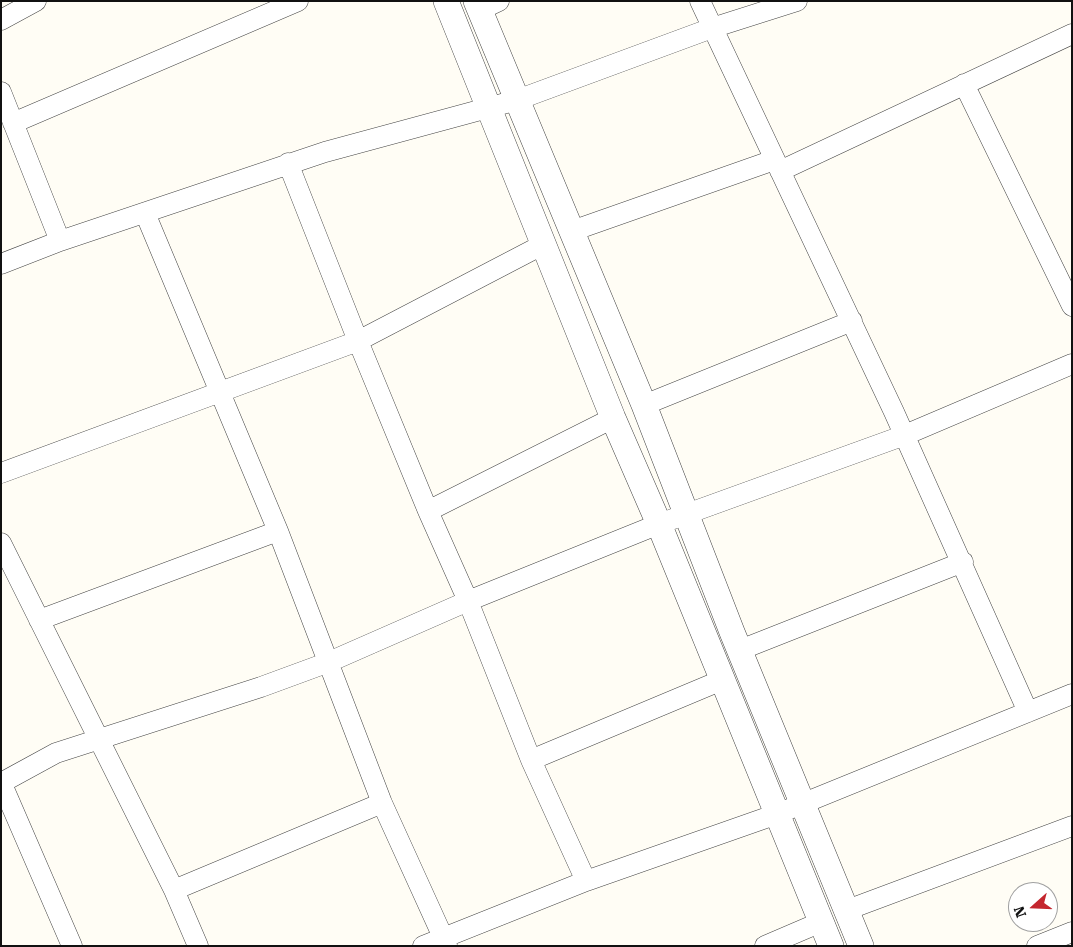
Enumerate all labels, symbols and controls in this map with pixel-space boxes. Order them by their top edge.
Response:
north arrow [1008,882,1058,932]
text: N [1010,904,1029,920]

